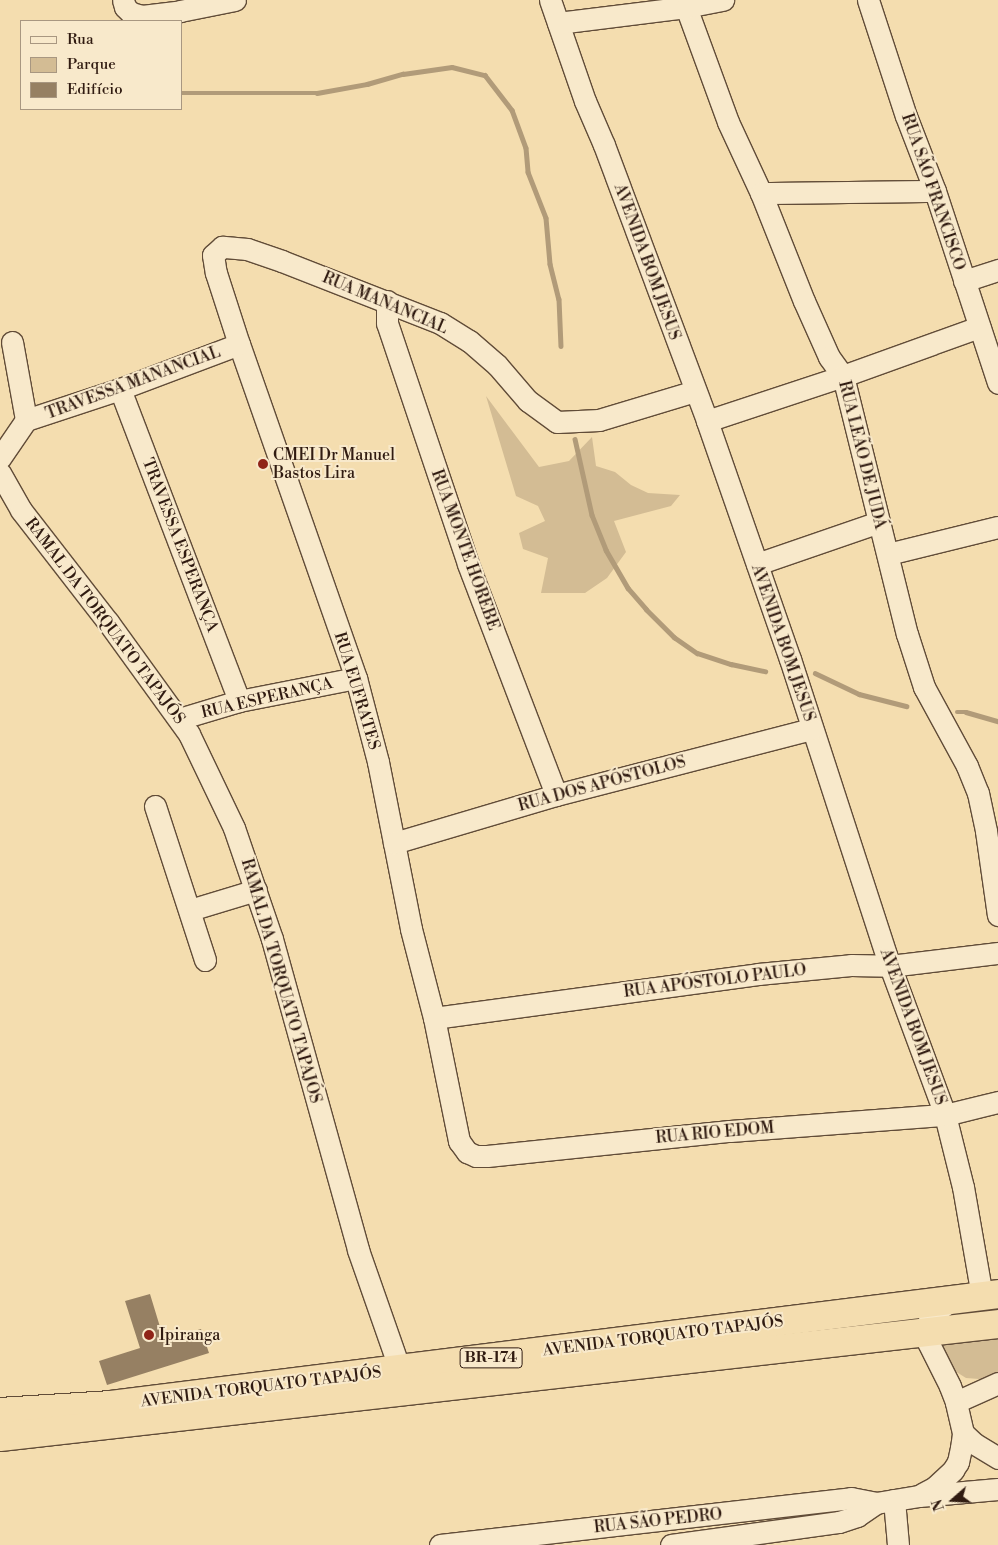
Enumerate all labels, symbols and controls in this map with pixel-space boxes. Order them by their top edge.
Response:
legend [20,20,182,110]
text: Rua [67,30,94,49]
text: Parque [67,55,116,74]
text: Edifício [67,80,123,99]
street label: RUA SÃO FRANCISCO [897,111,969,273]
street label: AVENIDA BOM JESUS [610,181,684,343]
street label: RUA MANANCIAL [319,268,451,338]
street label: TRAVESSA MANANCIAL [43,342,223,424]
street label: RUA LEÃO DE JUDÁ [834,379,890,531]
place label: CMEI Dr Manuel Bastos Lira [273,445,395,483]
street label: TRAVESSA ESPERANÇA [138,455,222,635]
marker: CMEI Dr Manuel Bastos Lira [257,458,269,470]
street label: RUA MONTE HOREBE [427,467,503,633]
street label: RAMAL DA TORQUATO TAPAJÓS [21,514,189,728]
street label: AVENIDA BOM JESUS [747,562,819,724]
street label: RUA EUFRATES [330,630,384,752]
street label: RUA ESPERANÇA [199,674,335,722]
street label: RUA DOS APÓSTOLOS [516,752,688,816]
street label: RAMAL DA TORQUATO TAPAJÓS [237,856,325,1106]
street label: AVENIDA BOM JESUS [876,946,950,1108]
street label: RUA APÓSTOLO PAULO [622,960,808,1002]
street label: RUA RIO EDOM [655,1118,775,1148]
street label: AVENIDA TORQUATO TAPAJÓS [542,1312,784,1360]
place label: Ipiranga [159,1325,220,1345]
marker: Ipiranga [143,1329,155,1341]
road number: BR-174 [458,1346,524,1370]
street label: AVENIDA TORQUATO TAPAJÓS [140,1363,382,1411]
north arrow [928,1475,978,1525]
text: N [929,1497,949,1513]
street label: RUA SÃO PEDRO [593,1505,723,1537]

